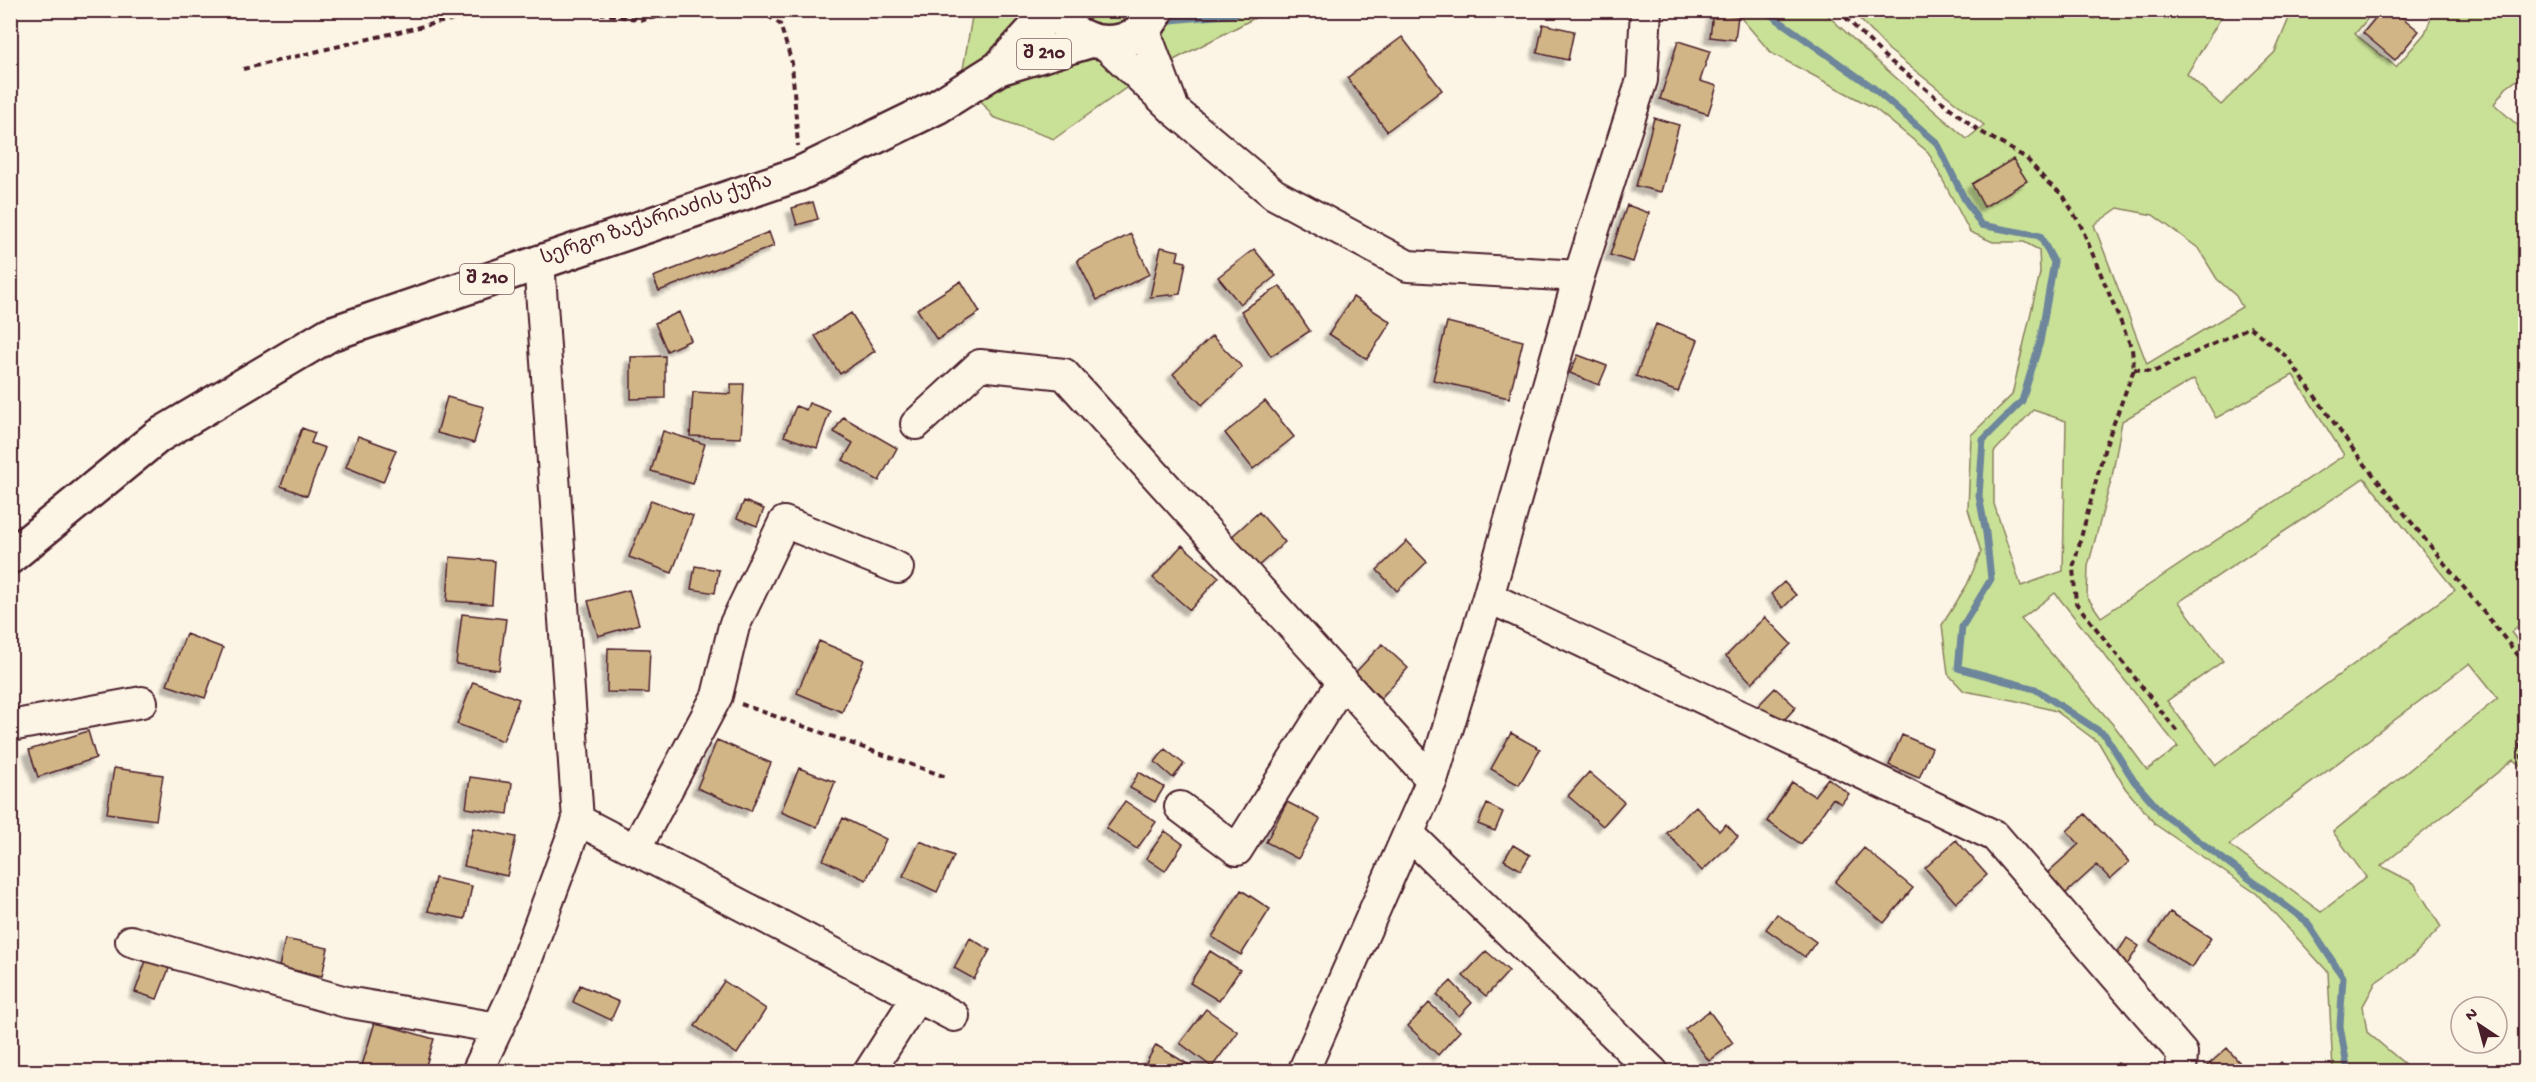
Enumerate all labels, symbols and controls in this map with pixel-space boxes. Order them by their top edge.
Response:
road number: შ 210 [1017,39,1071,69]
street label: სერგო ზაქარიაძის ქუჩა [538,170,776,271]
road number: შ 210 [460,264,514,294]
north arrow [2449,995,2509,1055]
text: N [2462,1005,2482,1026]

